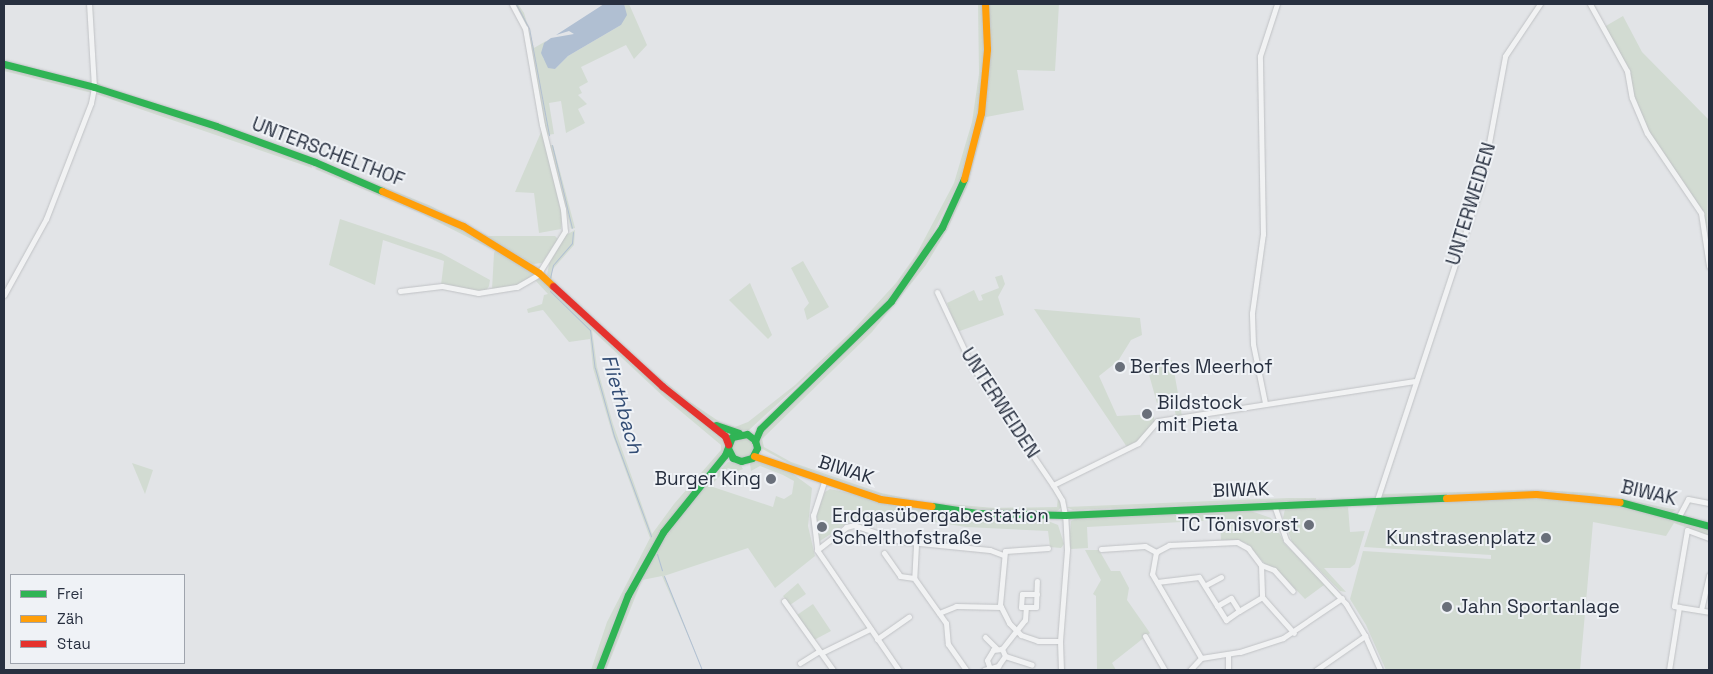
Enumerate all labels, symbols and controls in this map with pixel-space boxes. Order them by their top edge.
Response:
street label: UNTERSCHELTHOF [249,112,407,192]
street label: UNTERWEIDEN [1442,140,1500,268]
street label: UNTERWEIDEN [956,344,1044,462]
water label: Fliethbach [596,352,648,456]
place label: Berfes Meerhof [1130,356,1273,378]
marker: Berfes Meerhof [1114,361,1126,373]
place label: Bildstock mit Pieta [1157,392,1243,436]
marker: Bildstock mit Pieta [1141,408,1153,420]
street label: BIWAK [815,450,877,490]
place label: Burger King [654,468,761,490]
marker: Burger King [765,473,777,485]
street label: BIWAK [1619,475,1679,511]
street label: BIWAK [1212,478,1270,502]
place label: Erdgasübergabestation Schelthofstraße [832,505,1049,549]
place label: TC Tönisvorst [1177,514,1299,536]
marker: TC Tönisvorst [1303,519,1315,531]
marker: Erdgasübergabestation Schelthofstraße [816,521,828,533]
place label: Kunstrasenplatz [1386,527,1536,549]
marker: Kunstrasenplatz [1540,532,1552,544]
legend [10,574,185,664]
text: Frei [57,584,83,603]
place label: Jahn Sportanlage [1457,596,1620,618]
marker: Jahn Sportanlage [1441,601,1453,613]
text: Zäh [57,609,83,628]
text: Stau [57,634,91,653]

